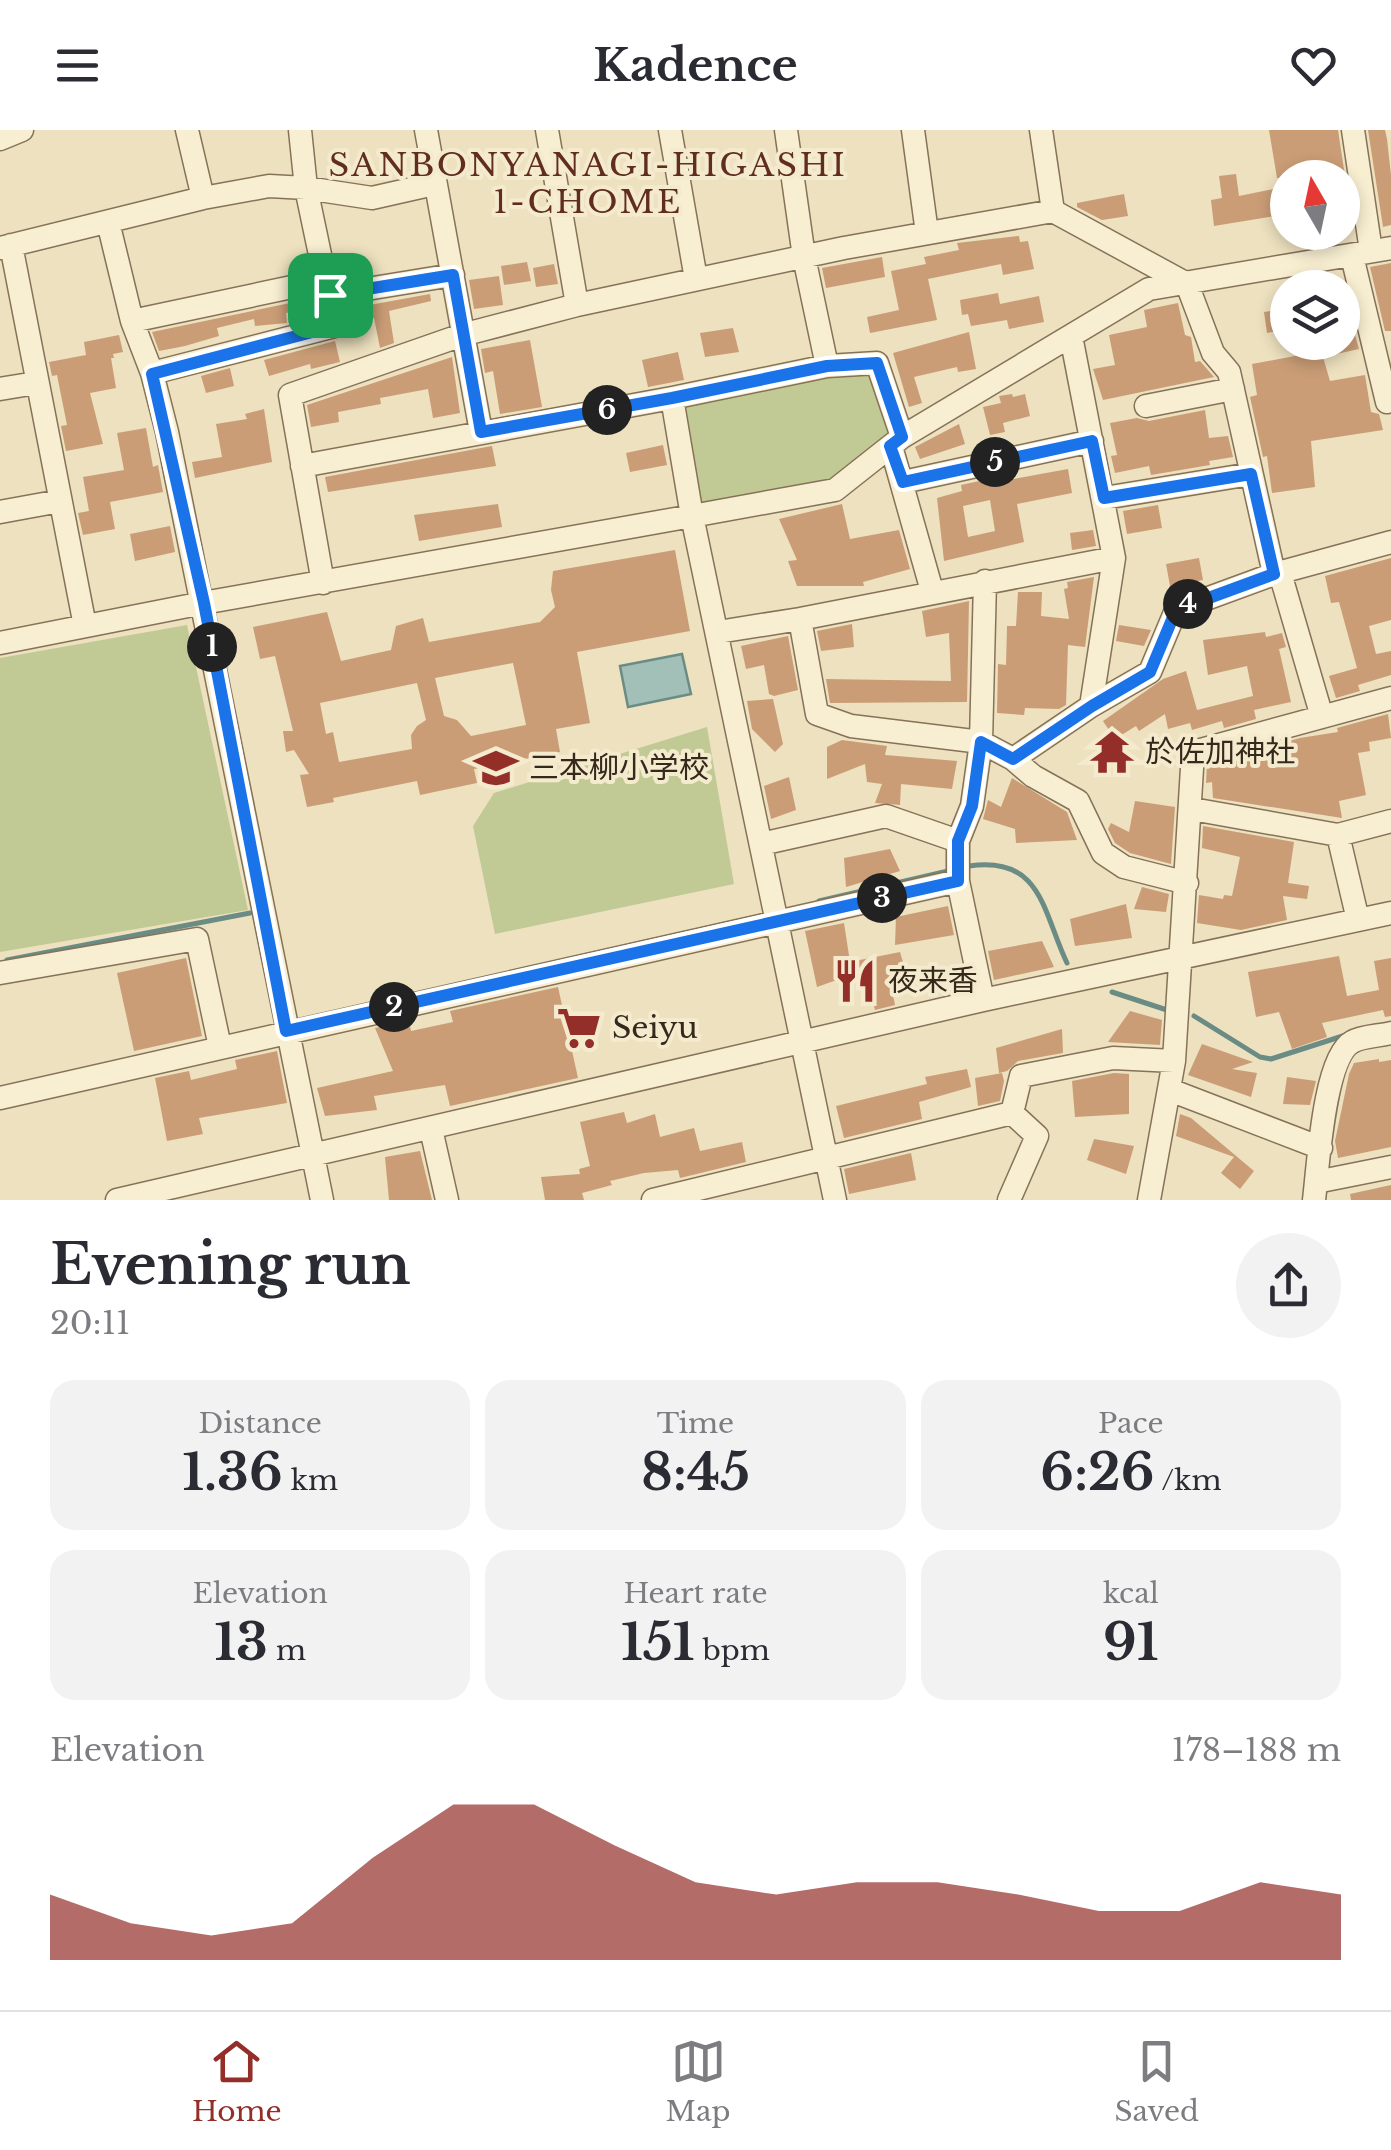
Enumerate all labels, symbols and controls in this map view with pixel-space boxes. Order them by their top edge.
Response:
text: Kadence [593,37,798,93]
icon: menu [50,38,105,93]
icon: heart [1286,38,1341,93]
district label: SANBONYANAGI-HIGASHI 1-CHOME [329,145,847,222]
north arrow [1270,160,1360,250]
map controls [1270,160,1360,360]
pin [288,253,373,338]
icon: arrive [303,268,358,323]
button: layers [1270,270,1360,360]
pin: 6 [582,385,632,435]
text: 6 [598,392,616,427]
pin: 5 [970,437,1020,487]
text: 5 [987,444,1003,479]
pin: 4 [1163,579,1213,629]
text: 4 [1179,586,1197,621]
pin: 1 [187,622,237,672]
text: 1 [206,629,218,664]
temple icon: 於佐加神社 [1088,728,1136,776]
place label: 於佐加神社 [1145,733,1295,770]
school or university icon: 三本柳小学校 [472,744,520,792]
place label: 三本柳小学校 [529,749,709,786]
pin: 3 [857,873,907,923]
text: 3 [873,880,891,915]
restaurant icon: 夜来香 [831,957,879,1005]
place label: 夜来香 [888,962,978,999]
pin: 2 [369,982,419,1032]
text: 2 [385,989,403,1024]
supermarket icon: Seiyu [555,1004,603,1052]
place label: Seiyu [612,1009,698,1046]
text: Evening run [50,1231,410,1299]
button: share [1236,1233,1341,1338]
text: 20:11 [50,1303,130,1343]
text: Distance [198,1406,322,1441]
text: Time [657,1406,734,1441]
text: Pace [1098,1406,1164,1441]
text: 1.36 [182,1441,283,1504]
text: 8:45 [641,1441,750,1504]
text: 6:26 [1040,1441,1154,1504]
text: km [283,1463,338,1498]
text: /km [1154,1463,1221,1498]
text: Elevation [193,1576,328,1611]
text: Heart rate [623,1576,768,1611]
text: kcal [1103,1576,1159,1611]
text: 13 [214,1611,268,1674]
text: 151 [621,1611,694,1674]
text: 91 [1103,1611,1159,1674]
text: m [268,1633,306,1668]
text: bpm [694,1633,770,1668]
text: Elevation [50,1730,204,1770]
text: 178–188 m [1172,1730,1341,1770]
tab: Home [192,2034,282,2129]
tab: Map [666,2034,731,2129]
tab: Saved [1115,2034,1199,2129]

